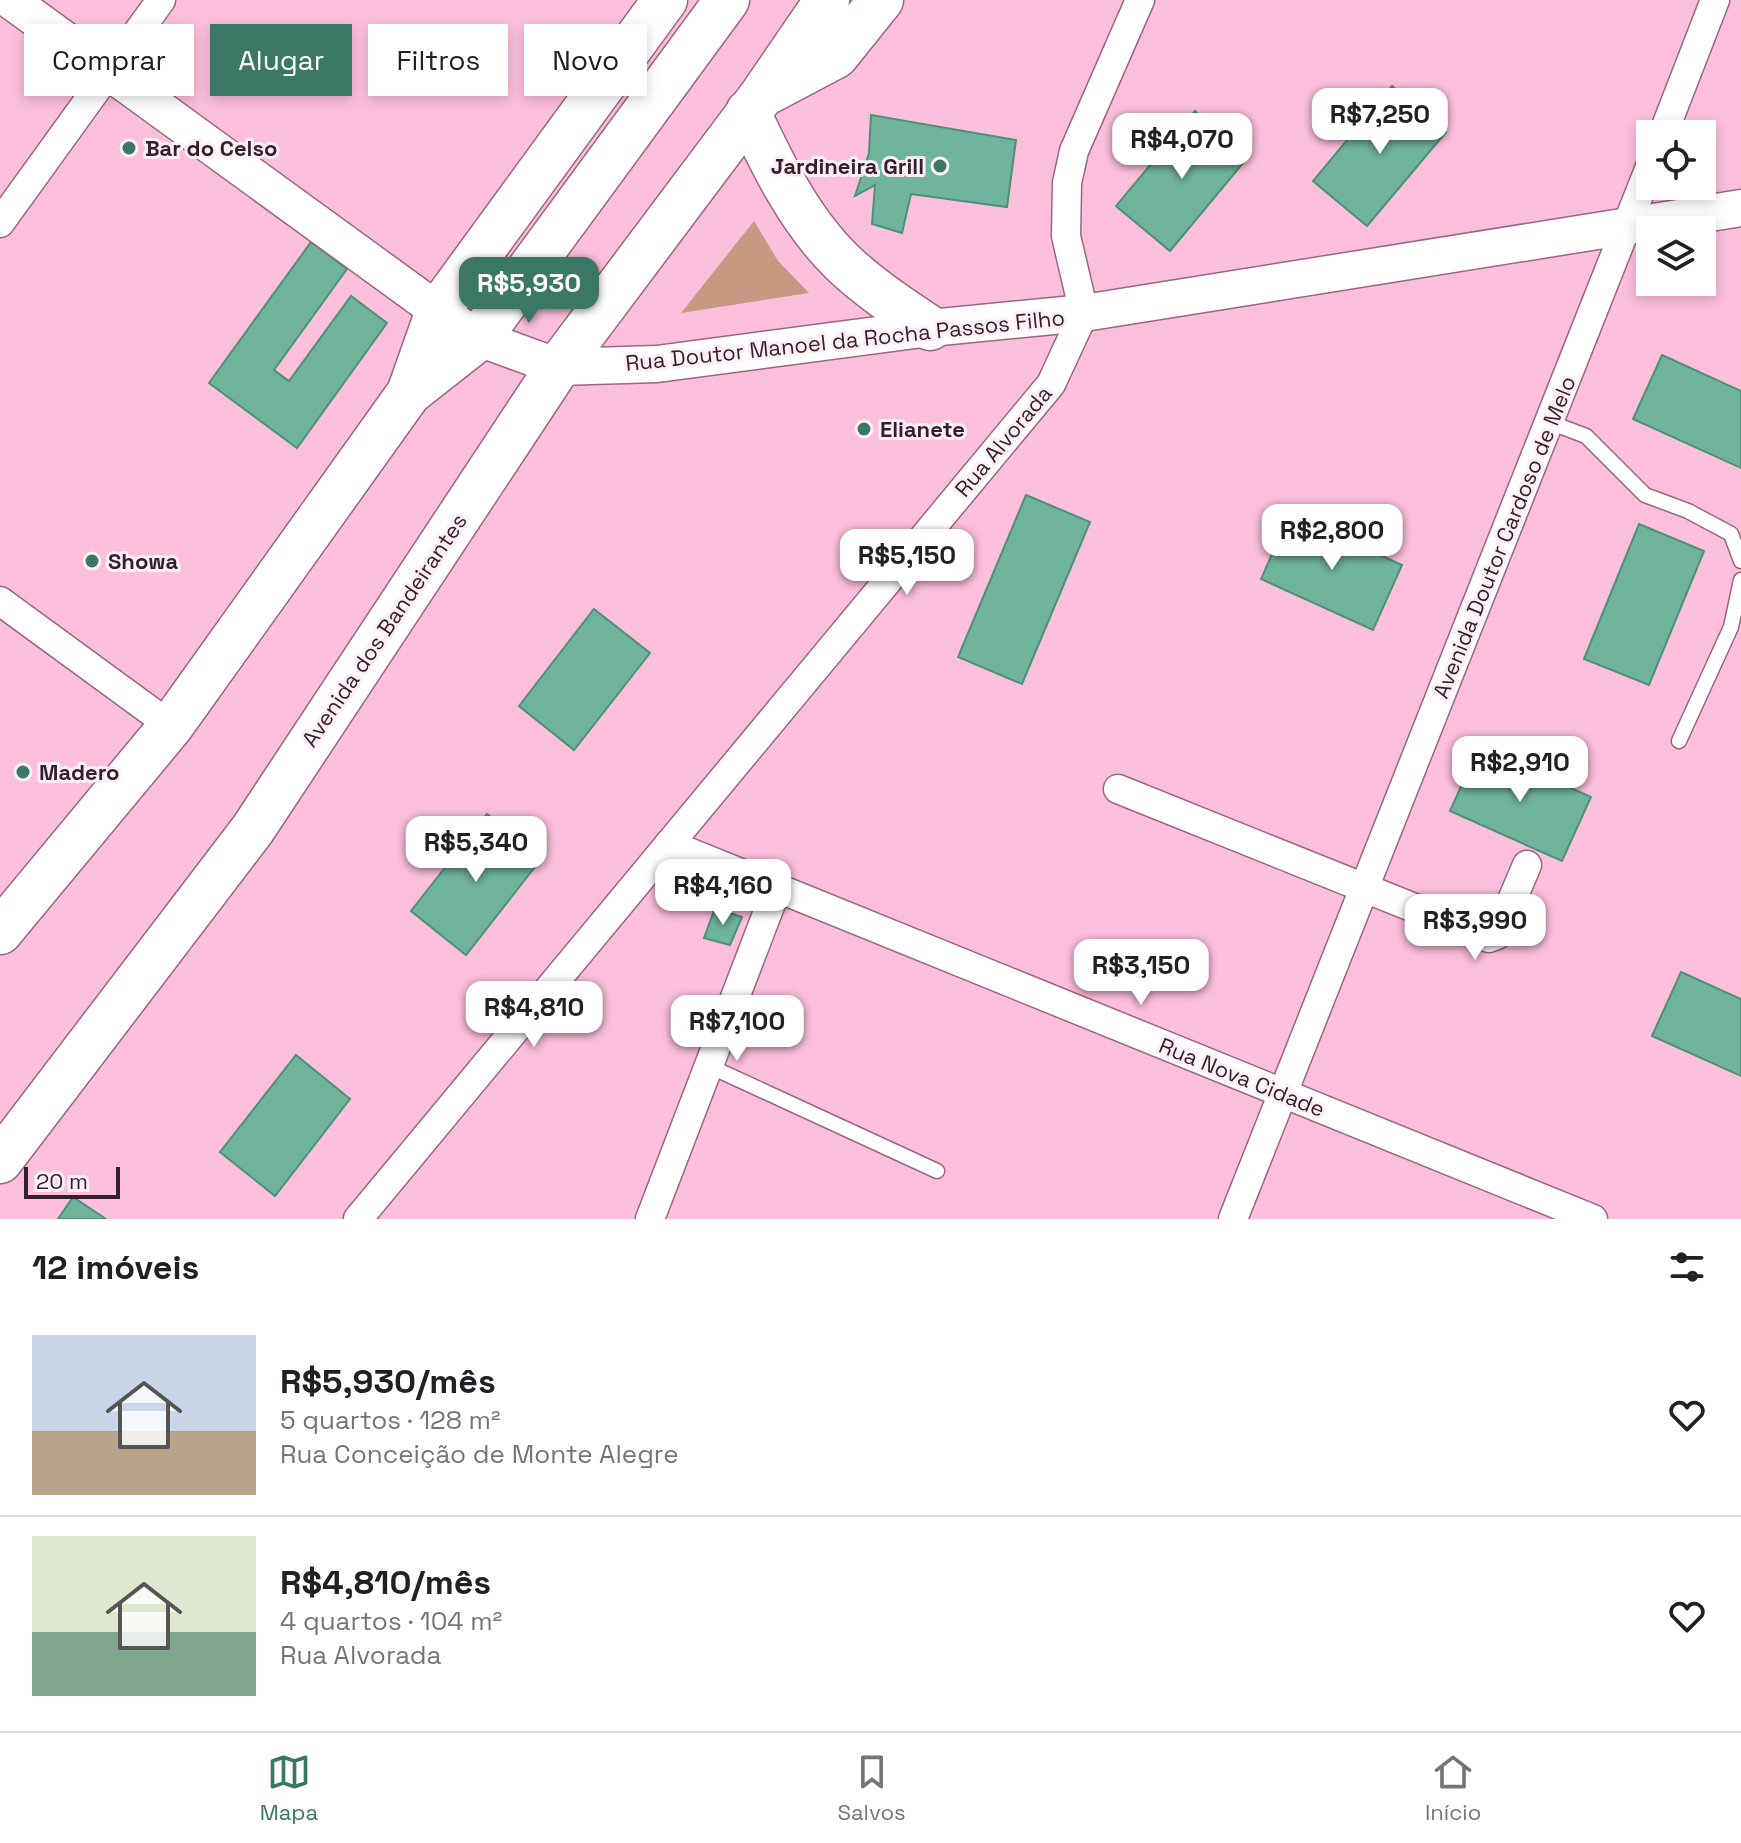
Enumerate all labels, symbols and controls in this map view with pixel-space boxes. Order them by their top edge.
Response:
chip: Comprar [24,24,194,96]
chip: Alugar [210,24,352,96]
chip: Filtros [368,24,508,96]
chip: Novo [524,24,647,96]
pin: R$7,250 [1306,88,1454,156]
text: R$7,250 [1330,97,1430,131]
pin: R$4,070 [1108,113,1256,181]
map controls [1636,120,1716,296]
button: locate [1636,120,1716,200]
text: R$4,070 [1130,122,1234,156]
place label: Bar do Celso [145,134,277,162]
marker: Bar do Celso [120,139,138,157]
place label: Jardineira Grill [771,152,924,180]
marker: Jardineira Grill [931,157,949,175]
button: layers [1636,216,1716,296]
pin: R$5,930 [455,257,603,325]
text: R$5,930 [477,266,581,300]
street label: Rua Doutor Manoel da Rocha Passos Filho [624,303,1066,377]
street label: Avenida Doutor Cardoso de Melo [1426,372,1582,702]
street label: Rua Alvorada [948,379,1058,502]
place label: Elianete [880,415,965,443]
marker: Elianete [855,420,873,438]
pin: R$2,800 [1258,504,1406,572]
street label: Avenida dos Bandeirantes [295,508,473,752]
text: R$2,800 [1280,513,1384,547]
pin: R$5,150 [833,529,981,597]
text: R$5,150 [858,538,956,572]
place label: Showa [108,547,179,575]
marker: Showa [83,552,101,570]
pin: R$2,910 [1446,736,1594,804]
text: R$2,910 [1470,745,1570,779]
place label: Madero [39,758,119,786]
marker: Madero [14,763,32,781]
pin: R$5,340 [402,816,550,884]
text: R$5,340 [424,825,528,859]
pin: R$4,160 [649,859,797,927]
text: R$4,160 [673,868,773,902]
pin: R$3,990 [1401,894,1549,962]
text: R$3,990 [1423,903,1527,937]
pin: R$3,150 [1067,939,1215,1007]
text: R$3,150 [1092,948,1190,982]
pin: R$4,810 [460,981,608,1049]
text: R$4,810 [484,990,584,1024]
pin: R$7,100 [663,995,811,1063]
text: R$7,100 [689,1004,785,1038]
street label: Rua Nova Cidade [1155,1031,1329,1123]
scale bar [24,1163,120,1199]
text: 20 m [36,1167,88,1195]
icon: filters [1665,1245,1709,1289]
text: 12 imóveis [32,1246,199,1289]
text: R$5,930/mês [280,1360,496,1403]
icon: home [96,1367,192,1463]
icon: heart [1665,1393,1709,1437]
text: 5 quartos · 128 m² [280,1403,500,1437]
text: Rua Conceição de Monte Alegre [280,1437,679,1471]
text: R$4,810/mês [280,1561,491,1604]
icon: home [96,1568,192,1664]
icon: heart [1665,1594,1709,1638]
text: 4 quartos · 104 m² [280,1604,502,1638]
text: Rua Alvorada [280,1638,442,1672]
tab: Mapa [260,1750,318,1826]
tab: Salvos [837,1750,906,1826]
tab: Início [1425,1750,1481,1826]

